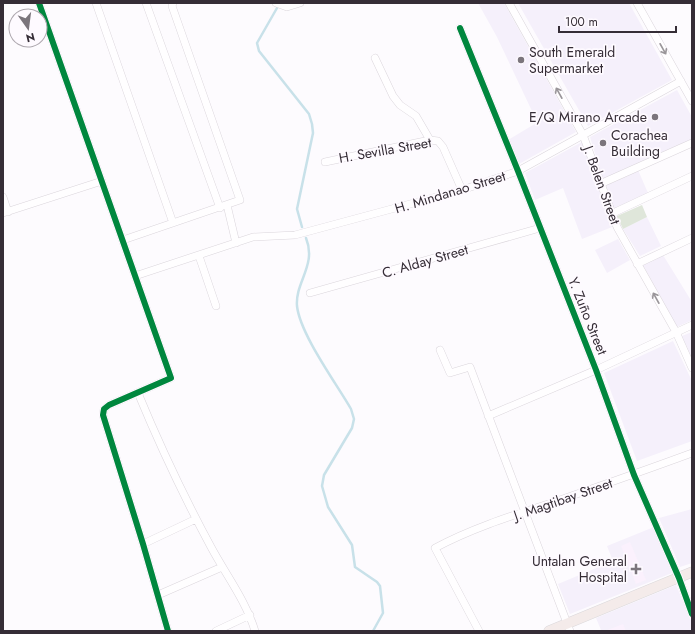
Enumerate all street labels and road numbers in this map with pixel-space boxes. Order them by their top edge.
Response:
street label: H. Sevilla Street [337,132,433,168]
street label: J. Belen Street [578,141,626,228]
street label: H. Mindanao Street [392,165,508,218]
street label: C. Alday Street [380,239,471,283]
street label: Y. Zuño Street [563,274,613,358]
street label: J. Magtibay Street [509,473,616,526]

